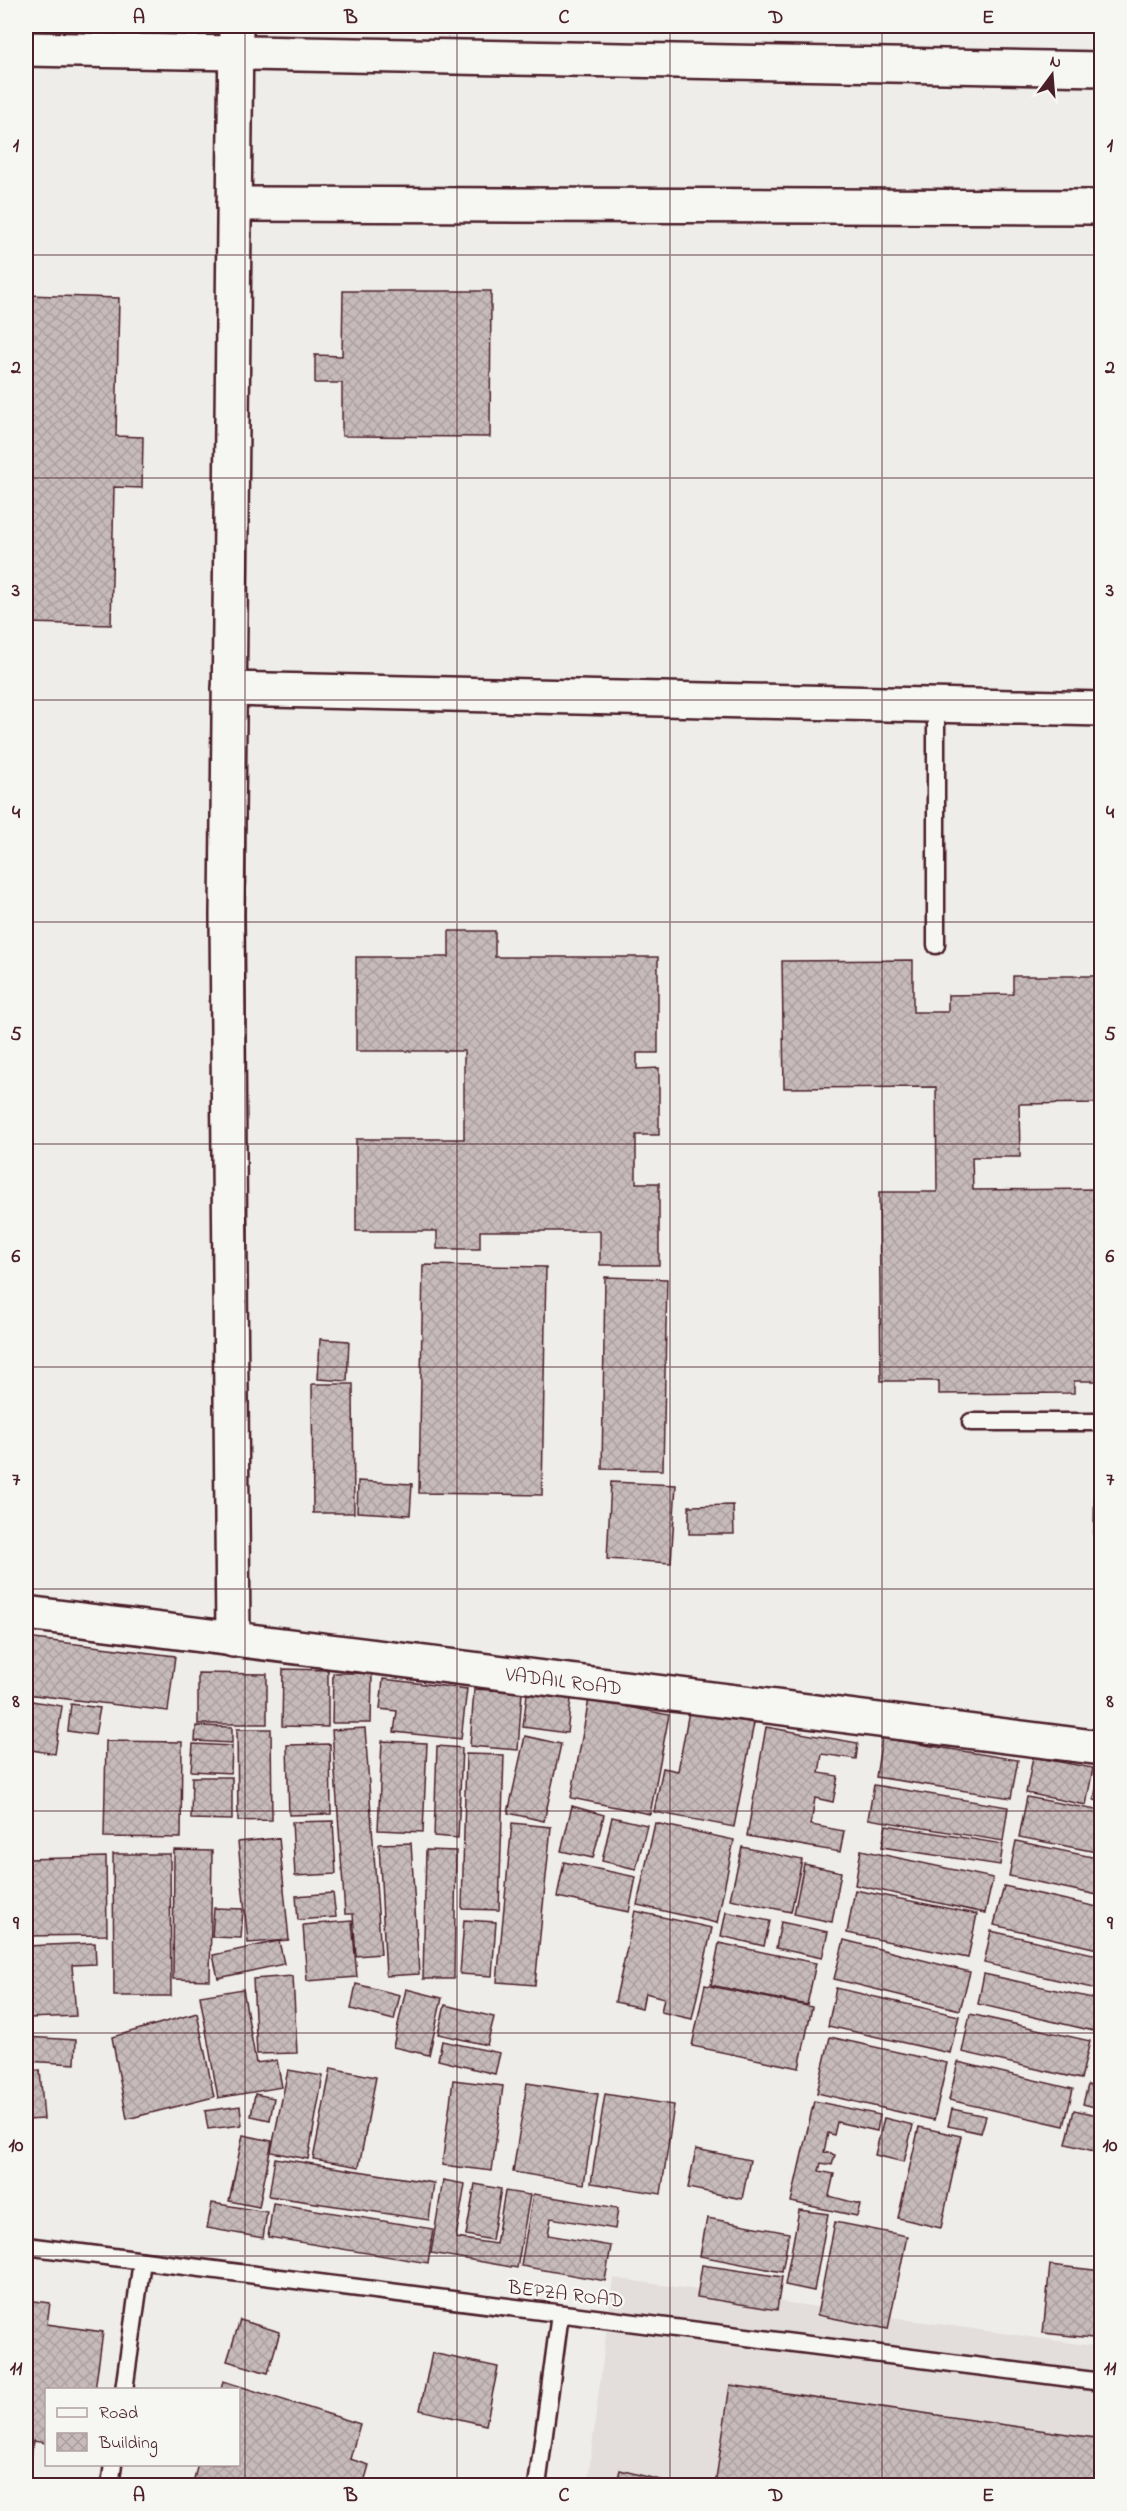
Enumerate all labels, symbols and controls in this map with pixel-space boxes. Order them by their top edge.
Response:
text: A [133,4,145,33]
text: B [343,4,358,33]
text: C [559,4,570,33]
text: D [768,4,783,33]
text: E [982,4,994,33]
north arrow [1022,45,1082,105]
text: N [1047,49,1064,76]
text: 1 [13,132,20,161]
text: 1 [1107,132,1114,161]
text: 2 [10,354,21,383]
text: 2 [1104,354,1115,383]
text: 3 [11,577,20,606]
text: 3 [1105,577,1114,606]
text: 4 [12,799,21,828]
text: 4 [1106,799,1115,828]
text: 5 [10,1021,22,1050]
text: 5 [1104,1021,1116,1050]
text: 6 [12,1243,21,1272]
text: 6 [1106,1243,1115,1272]
text: 7 [12,1466,21,1495]
text: 7 [1106,1466,1115,1495]
street label: VADAIL ROAD [502,1661,623,1705]
text: 8 [11,1688,20,1717]
text: 8 [1105,1688,1114,1717]
text: 9 [12,1910,20,1939]
text: 9 [1106,1910,1114,1939]
text: 10 [9,2132,24,2161]
text: 10 [1103,2132,1118,2161]
street label: BEPZA ROAD [505,2274,625,2317]
text: 11 [10,2355,23,2384]
text: 11 [1104,2355,1117,2384]
legend [45,2388,240,2466]
text: Road [99,2401,138,2427]
text: Building [98,2431,158,2458]
text: A [133,2482,145,2511]
text: B [343,2482,358,2511]
text: C [559,2482,570,2511]
text: D [768,2482,783,2511]
text: E [982,2482,994,2511]

